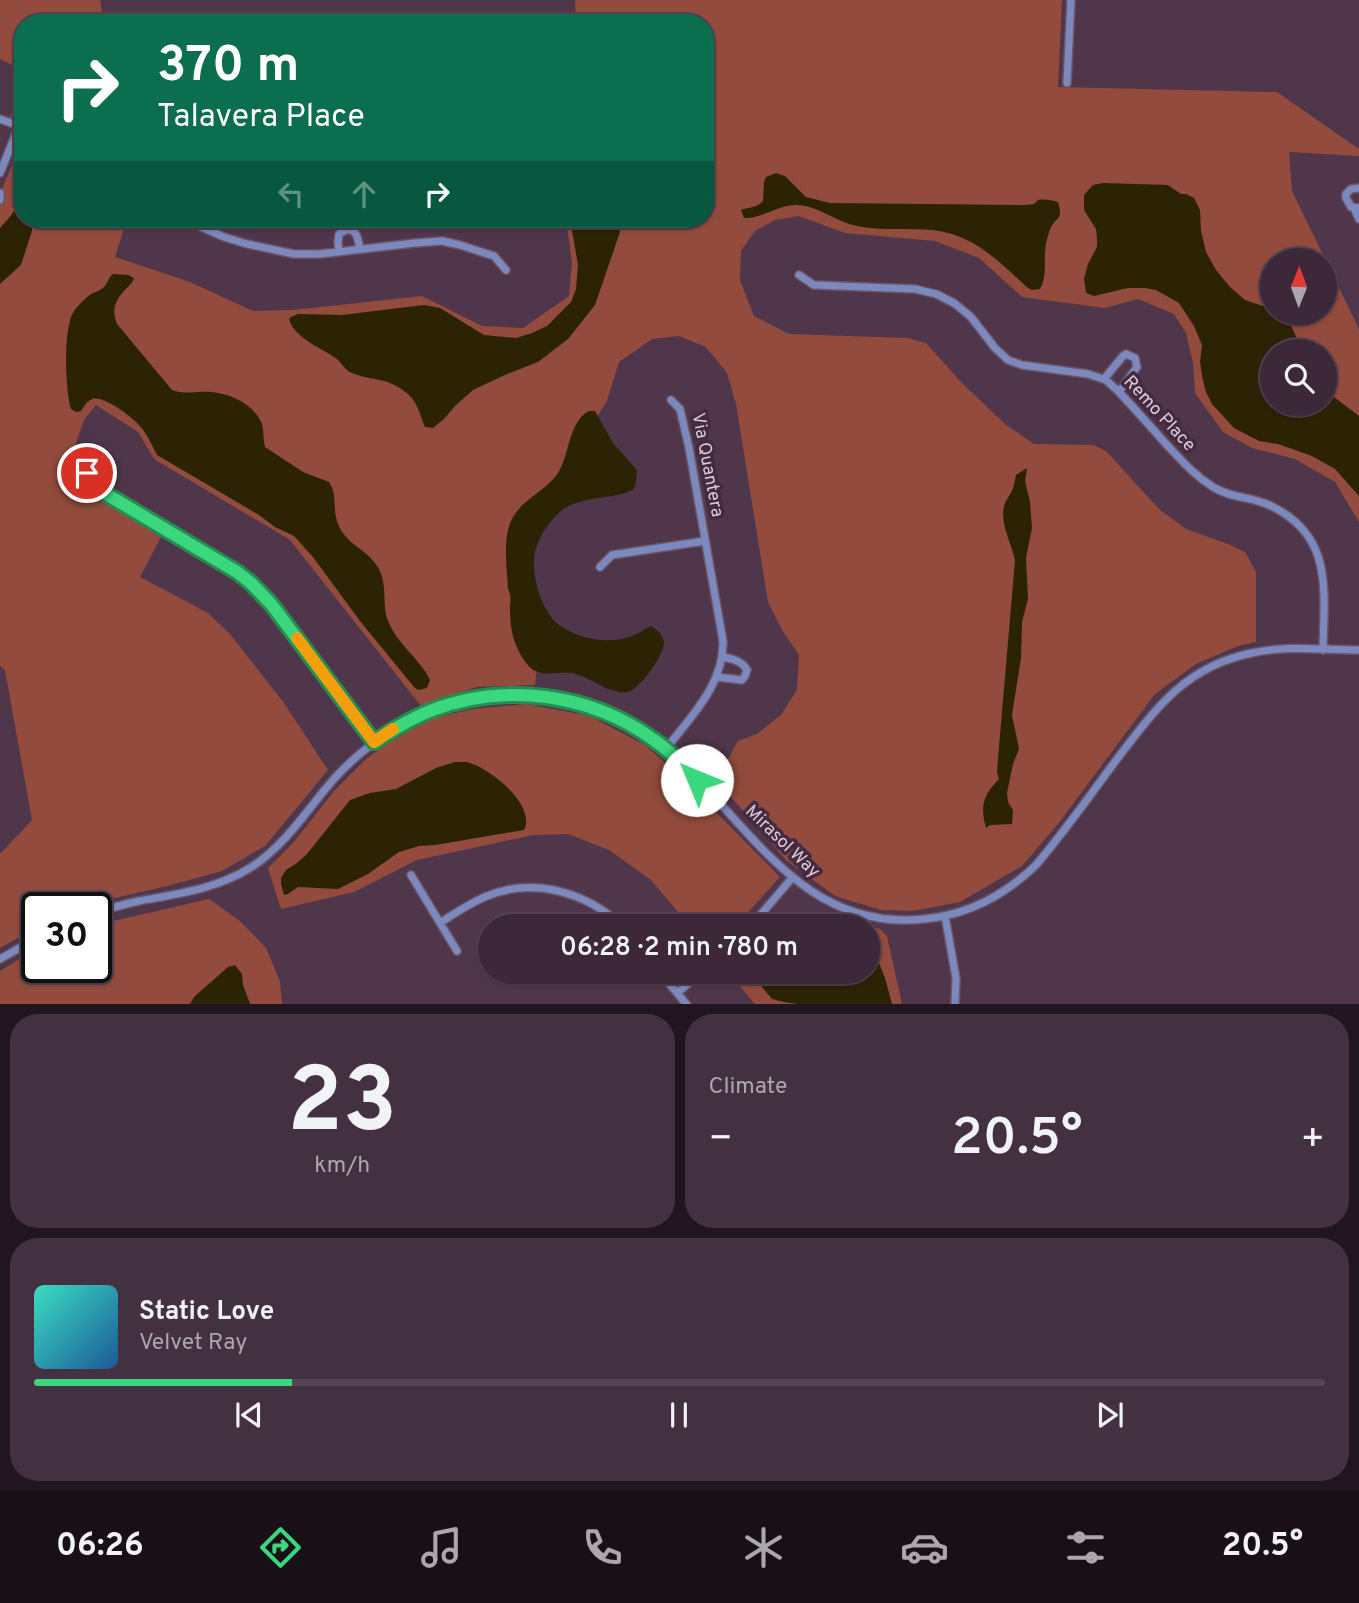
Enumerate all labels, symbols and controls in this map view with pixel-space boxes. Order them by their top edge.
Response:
text: 370 m [157,37,299,99]
icon: right [42,42,133,133]
text: Talavera Place [157,98,365,138]
icon: left [272,175,310,213]
icon: ahead [345,175,383,213]
icon: right [418,175,456,213]
north arrow [1260,248,1337,326]
map controls [1260,248,1337,416]
button: search [1260,339,1337,416]
street label: Remo Place [1118,371,1200,457]
street label: Via Quantera [686,411,728,519]
pin [57,443,117,503]
icon: arrive [68,454,106,492]
position arrow [660,743,734,817]
street label: Mirasol Way [740,800,824,884]
speed limit sign: 30 [21,892,112,983]
text: 06:28 · 2 min · 780 m [560,932,798,965]
text: 23 [287,1049,397,1164]
text: Climate [709,1073,787,1102]
text: 20.5° [951,1107,1083,1173]
text: − [709,1116,733,1165]
text: + [1300,1116,1325,1165]
text: km/h [314,1152,370,1181]
text: Static Love [139,1296,274,1329]
text: Velvet Ray [139,1329,247,1358]
icon: previous [230,1396,268,1434]
icon: pause [660,1396,698,1434]
icon: next [1091,1396,1129,1434]
icon: directions [256,1523,305,1572]
icon: music [417,1523,466,1572]
icon: phone [578,1523,627,1572]
icon: climate [739,1523,788,1572]
icon: car [900,1523,949,1572]
icon: filters [1061,1523,1110,1572]
text: 06:26 [56,1527,144,1567]
text: 20.5° [1222,1527,1303,1567]

